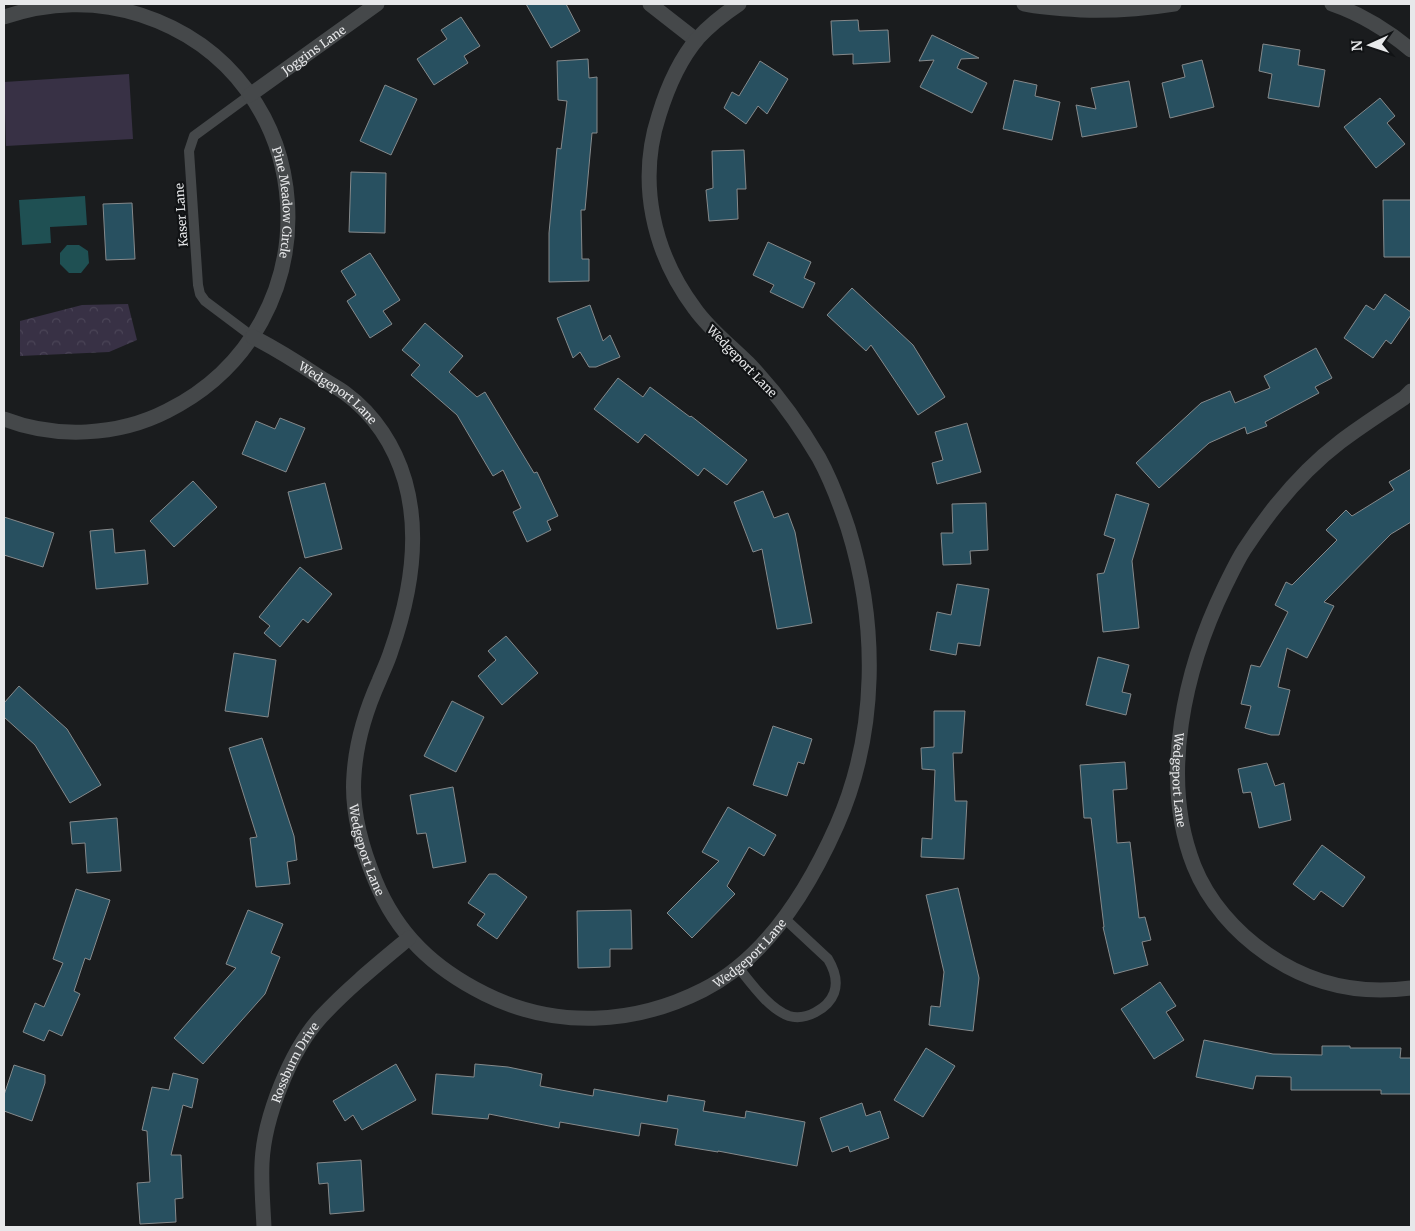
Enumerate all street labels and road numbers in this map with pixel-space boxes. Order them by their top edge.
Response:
street label: Joggins Lane [278,22,348,78]
street label: Pine Meadow Circle [269,144,295,260]
street label: Kaser Lane [171,183,191,247]
street label: Wedgeport Lane [703,321,780,400]
street label: Wedgeport Lane [295,358,381,427]
street label: Wedgeport Lane [1170,731,1190,828]
street label: Wedgeport Lane [347,802,388,898]
street label: Wedgeport Lane [709,915,789,991]
street label: Rossburn Drive [268,1019,322,1105]

